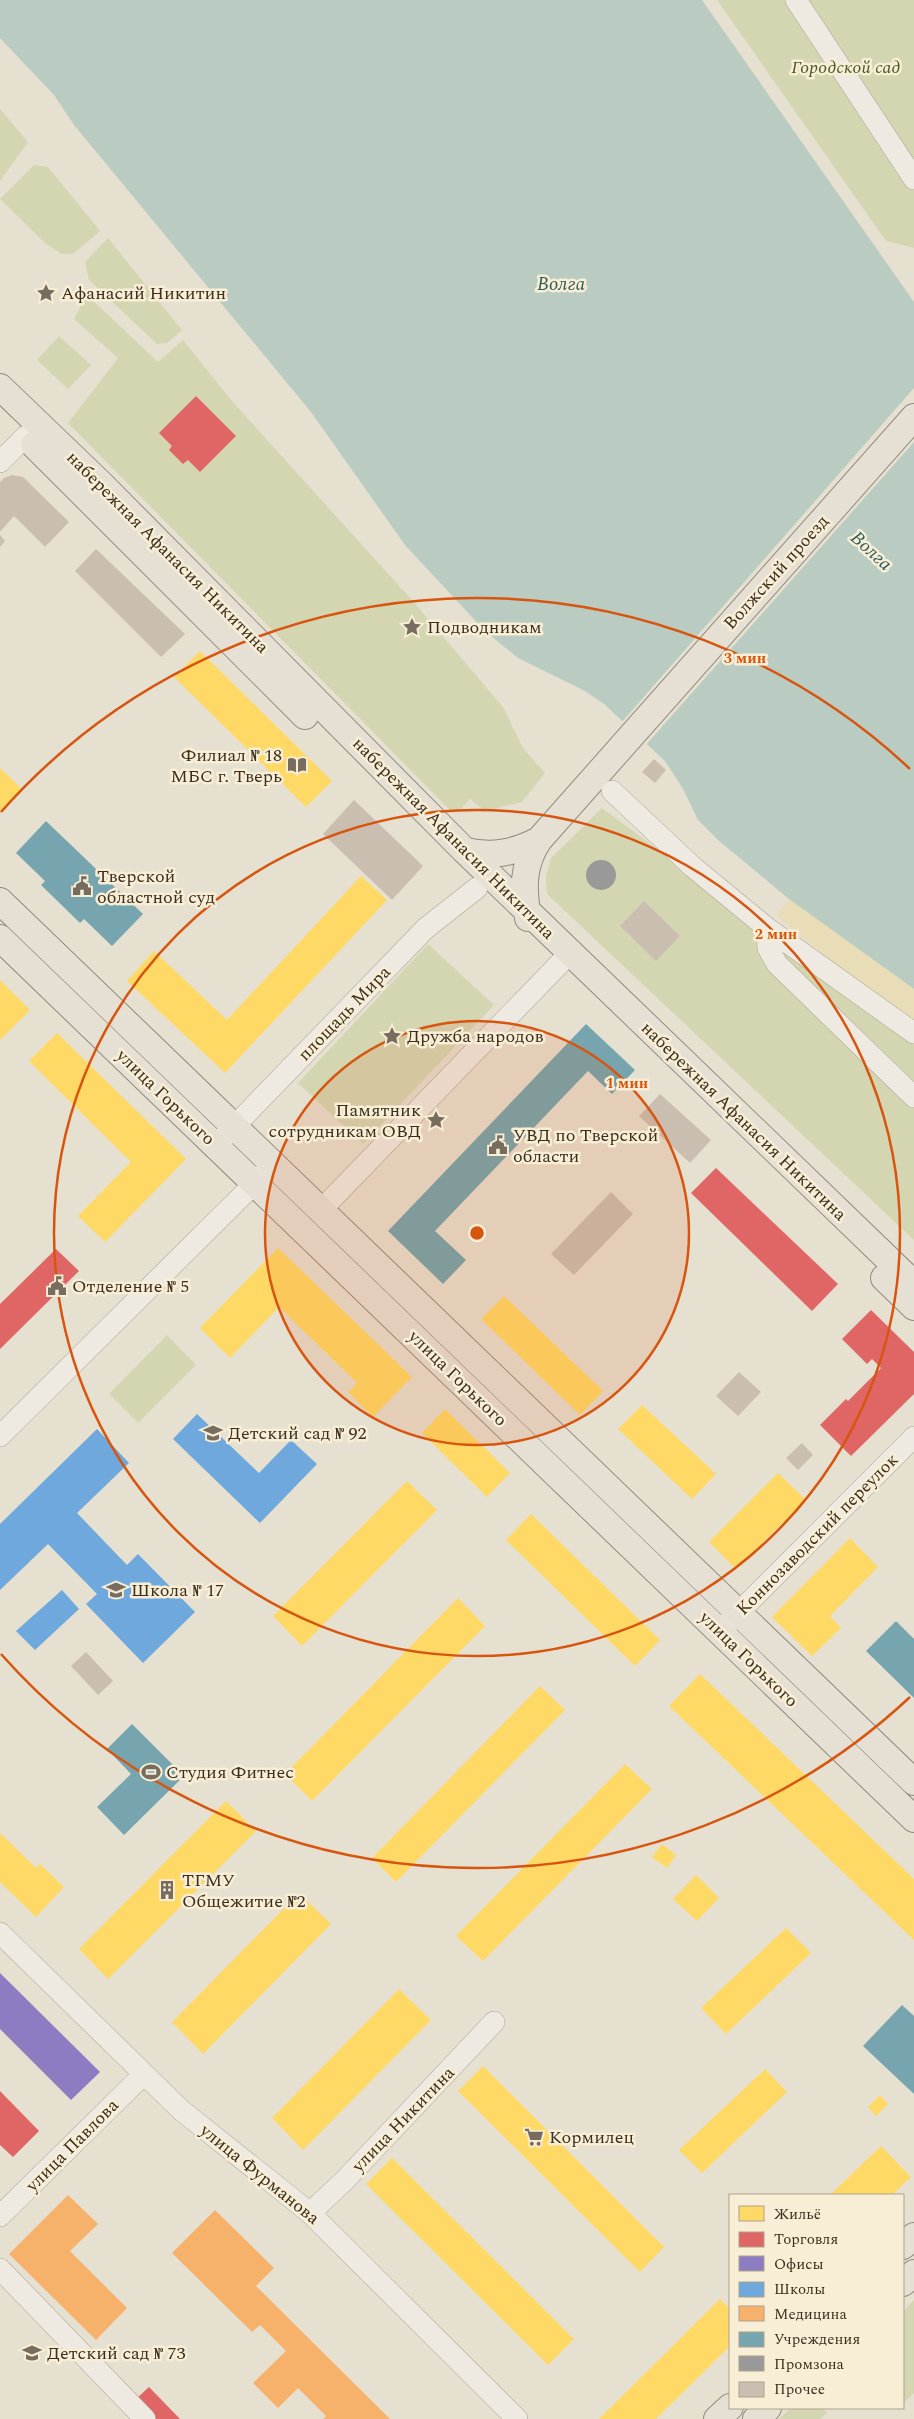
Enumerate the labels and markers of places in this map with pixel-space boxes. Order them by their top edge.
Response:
place label: Афанасий Никитин [61,280,226,307]
place icon: Афанасий Никитин [35,282,57,304]
place label: Подводникам [427,614,542,641]
place icon: Подводникам [401,616,423,638]
place label: Филиал № 18 МБС г. Тверь [171,742,282,790]
library icon: Филиал № 18 МБС г. Тверь [286,754,308,776]
place label: Тверской областной суд [97,863,215,911]
public building icon: Тверской областной суд [71,875,93,897]
place label: Дружба народов [407,1023,544,1050]
place icon: Дружба народов [381,1025,403,1047]
place label: Памятник сотрудникам ОВД [269,1097,421,1145]
place icon: Памятник сотрудникам ОВД [425,1109,447,1131]
place label: УВД по Тверской области [513,1122,658,1170]
public building icon: УВД по Тверской области [487,1134,509,1156]
centre of rings [468,1224,486,1242]
place label: Отделение № 5 [72,1273,189,1300]
public building icon: Отделение № 5 [46,1275,68,1297]
place label: Детский сад № 92 [228,1420,367,1447]
school or university icon: Детский сад № 92 [202,1422,224,1444]
place label: Школа № 17 [131,1577,224,1604]
school or university icon: Школа № 17 [105,1579,127,1601]
place label: Студия Фитнес [166,1759,294,1786]
sports icon: Студия Фитнес [140,1761,162,1783]
place label: ТГМУ Общежитие №2 [182,1867,305,1915]
building icon: ТГМУ Общежитие №2 [156,1879,178,1901]
place label: Кормилец [549,2124,634,2151]
supermarket icon: Кормилец [523,2126,545,2148]
place label: Детский сад № 73 [47,2340,186,2367]
school or university icon: Детский сад № 73 [21,2342,43,2364]

